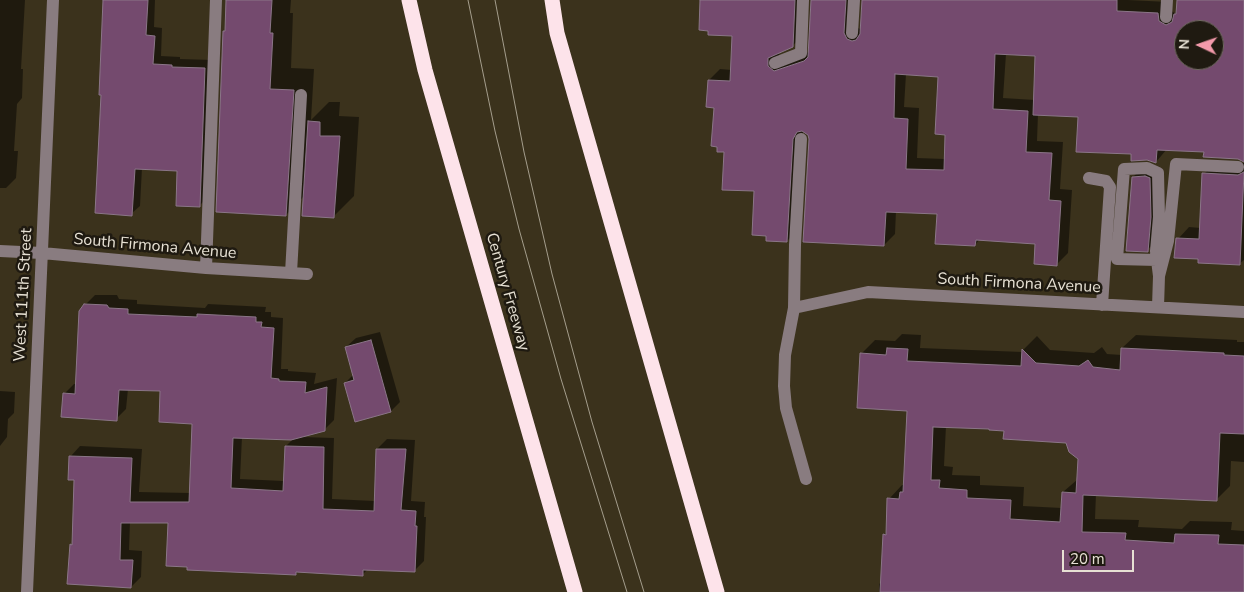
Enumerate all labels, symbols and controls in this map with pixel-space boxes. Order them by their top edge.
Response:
north arrow [1174,20,1224,70]
text: N [1175,39,1194,50]
street label: West 111th Street [11,228,37,362]
street label: South Firmona Avenue [73,230,237,264]
street label: Century Freeway [481,231,533,353]
street label: South Firmona Avenue [937,270,1101,298]
scale bar [1064,540,1136,572]
text: 20 m [1070,549,1105,569]

